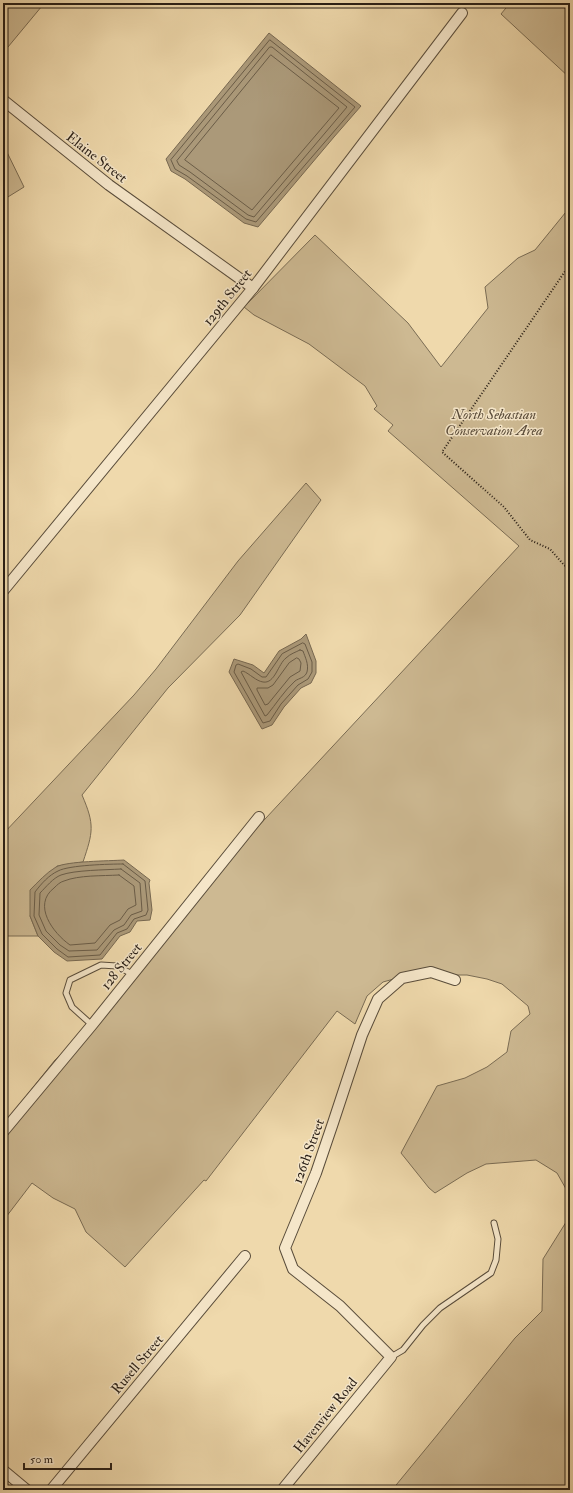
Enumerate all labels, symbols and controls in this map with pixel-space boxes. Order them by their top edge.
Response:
street label: Elaine Street [63,128,131,187]
street label: 129th Street [199,265,256,329]
park label: North Sebastian Conservation Area [445,406,543,439]
street label: 128 Street [97,939,146,993]
street label: 126th Street [289,1116,328,1186]
street label: Rusell Street [108,1331,167,1397]
street label: Havenview Road [290,1374,361,1456]
scale bar [24,1445,111,1471]
text: 50 m [30,1452,54,1467]

